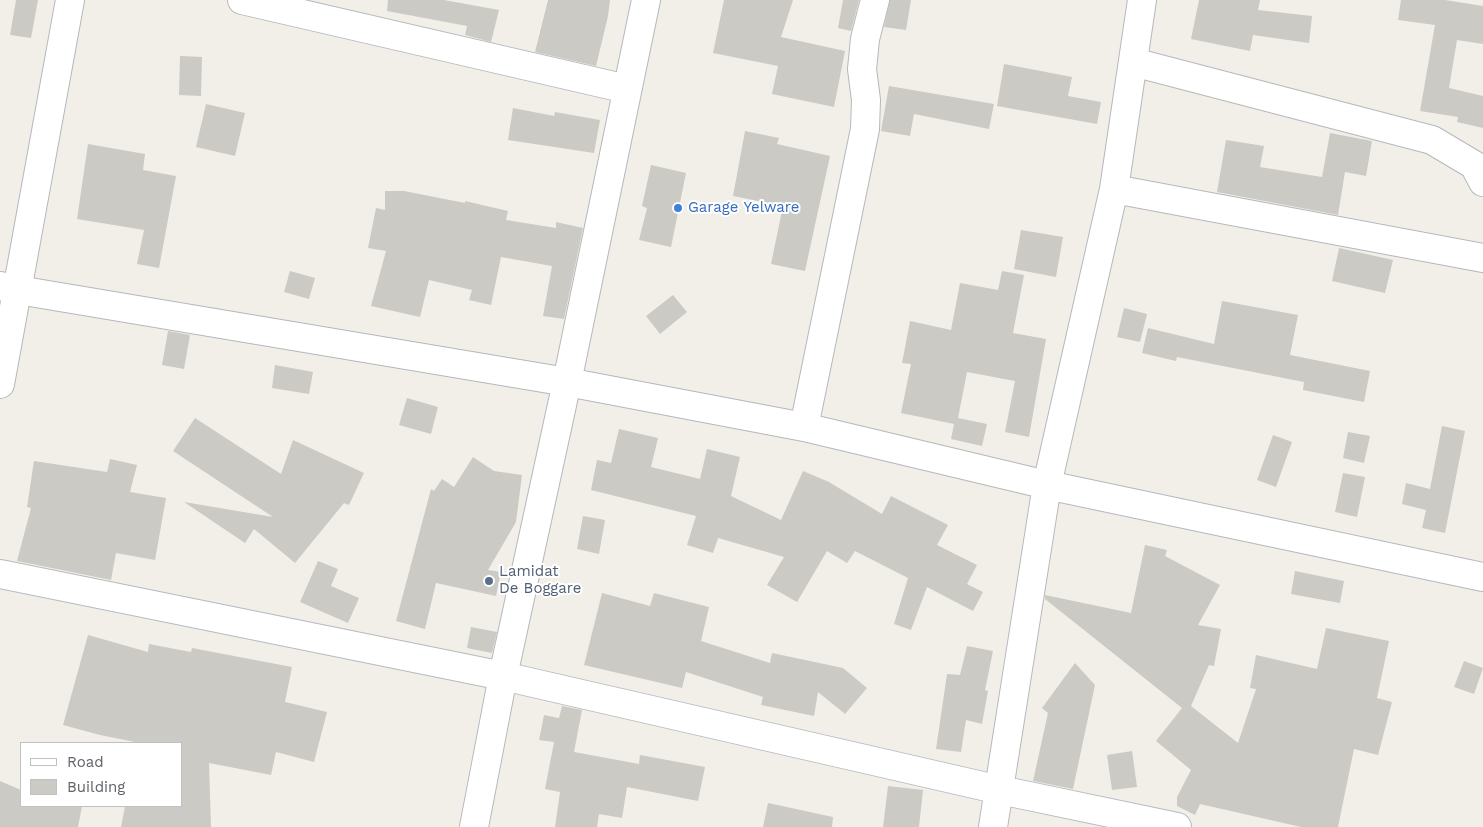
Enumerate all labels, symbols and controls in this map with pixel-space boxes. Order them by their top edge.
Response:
place label: Garage Yelware [688,199,799,217]
marker: Garage Yelware [672,202,684,214]
place label: Lamidat De Boggare [499,563,581,598]
marker: Lamidat De Boggare [483,575,495,587]
legend [20,742,182,807]
text: Road [67,753,104,771]
text: Building [67,778,125,796]

